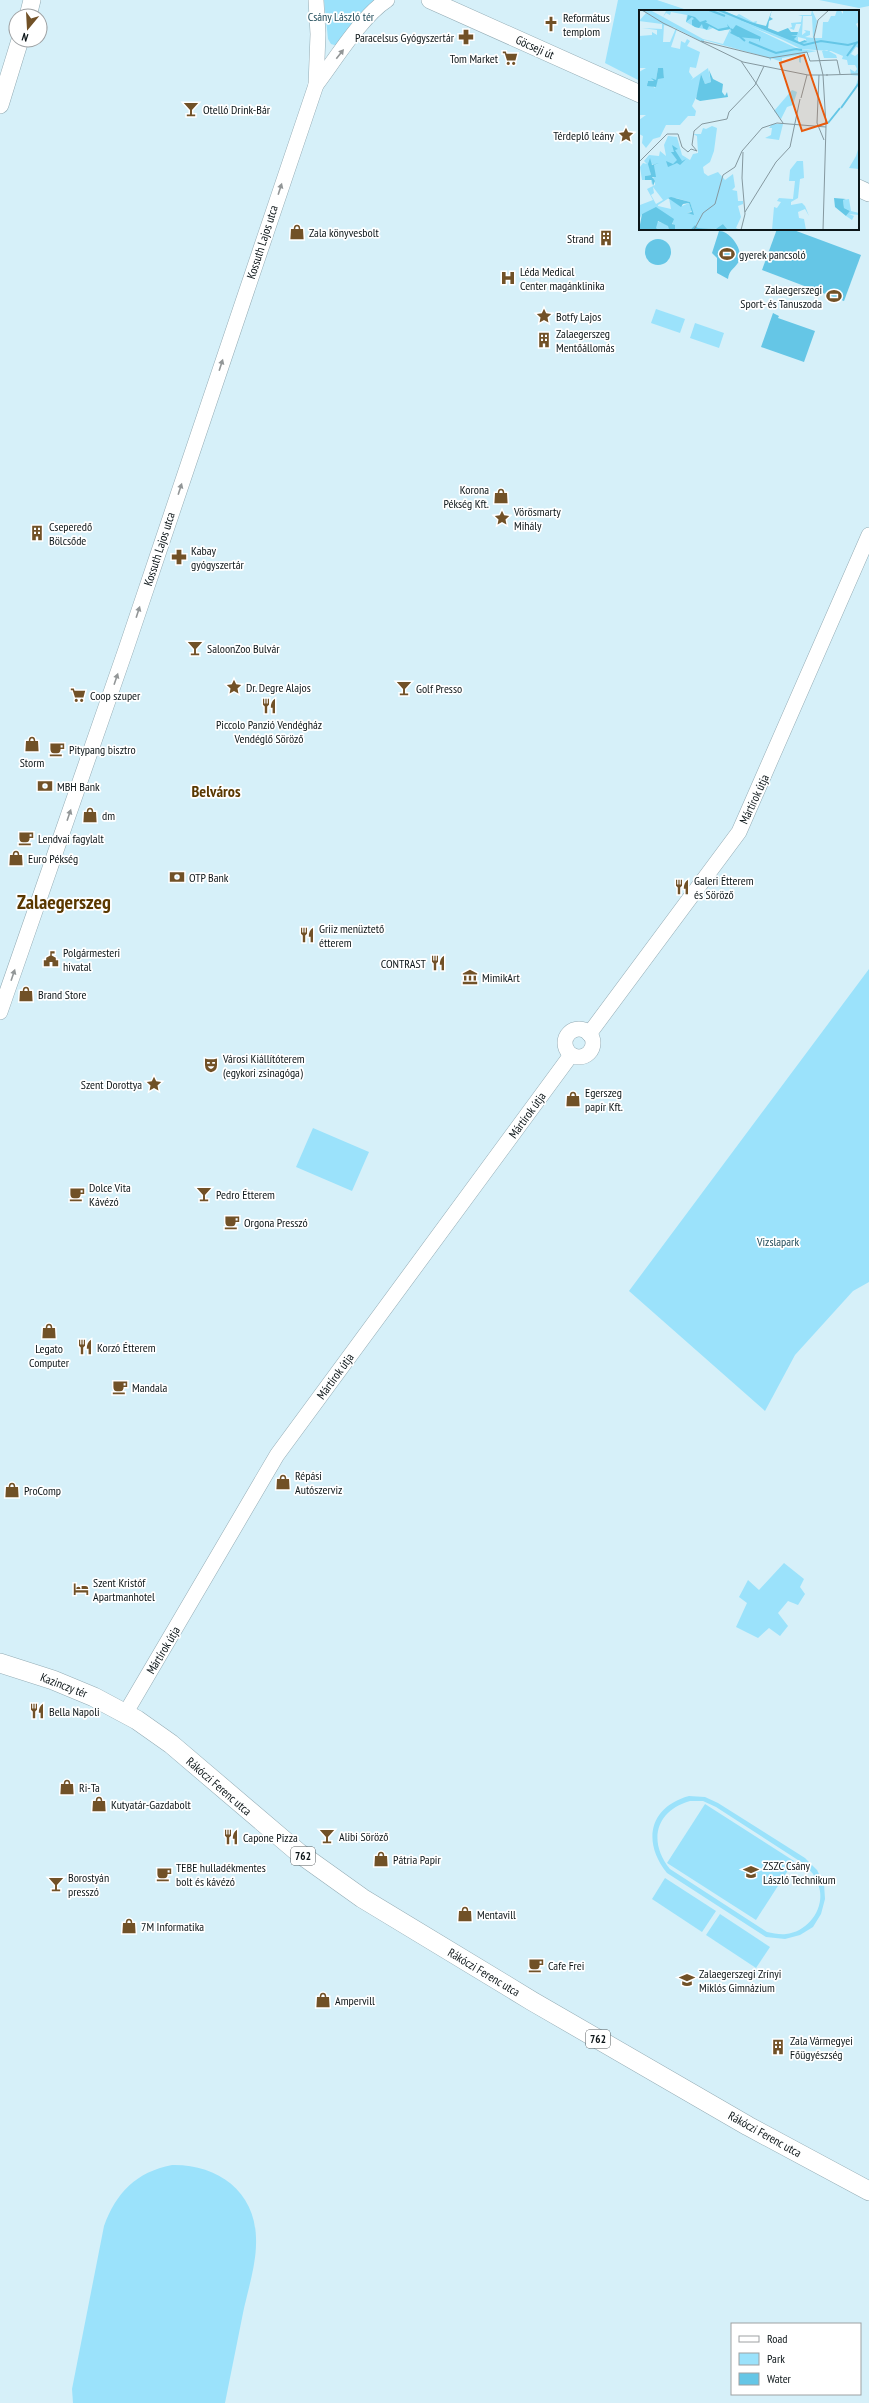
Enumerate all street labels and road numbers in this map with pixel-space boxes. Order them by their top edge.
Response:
street label: Göcseji út [513,32,557,62]
street label: Kossuth Lajos utca [243,203,281,281]
street label: Kossuth Lajos utca [140,510,178,588]
street label: Mártírok útja [736,772,772,826]
street label: Mártírok útja [505,1089,549,1141]
street label: Mártírok útja [313,1350,357,1402]
street label: Mártírok útja [143,1623,183,1677]
street label: Kazinczy tér [38,1669,90,1701]
street label: Rákóczi Ferenc utca [183,1754,255,1818]
road number: 762 [291,1847,315,1865]
street label: Rákóczi Ferenc utca [445,1945,523,1999]
road number: 762 [586,2030,610,2048]
street label: Rákóczi Ferenc utca [726,2108,804,2160]

